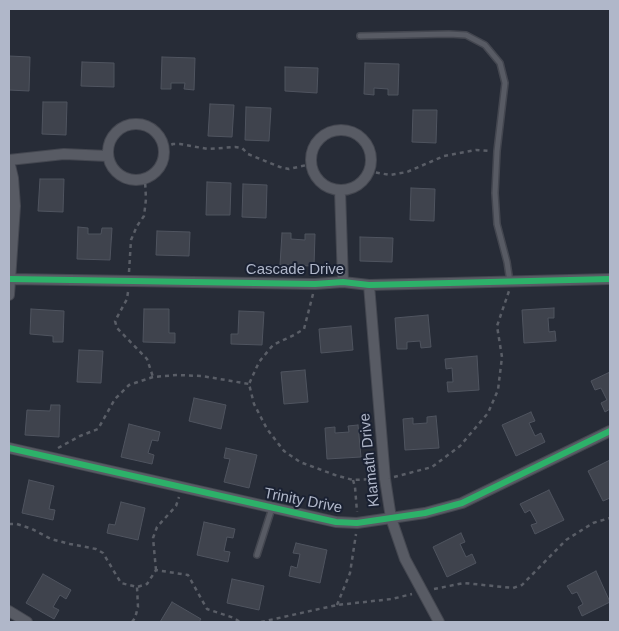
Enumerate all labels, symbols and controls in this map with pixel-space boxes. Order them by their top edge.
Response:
street label: Cascade Drive [246,261,344,279]
street label: Klamath Drive [356,412,384,508]
street label: Trinity Drive [262,485,344,517]

